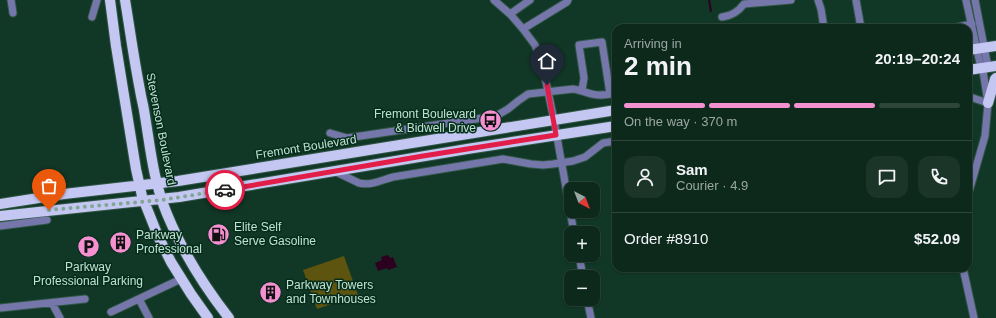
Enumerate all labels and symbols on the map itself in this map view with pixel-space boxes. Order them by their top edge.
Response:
pin [530,44,564,85]
street label: Stevenson Boulevard [143,72,179,186]
place label: Fremont Boulevard & Bidwell Drive [374,107,476,135]
bus stop icon: Fremont Boulevard & Bidwell Drive [478,108,504,134]
street label: Fremont Boulevard [255,132,357,162]
pin [32,169,66,210]
courier [205,170,245,210]
north arrow [564,182,600,218]
place label: Elite Self Serve Gasoline [234,220,316,248]
fuel station icon: Elite Self Serve Gasoline [206,221,232,247]
place label: Parkway Professional [136,228,202,256]
building icon: Parkway Professional [108,229,134,255]
parking icon: Parkway Professional Parking [75,233,101,259]
place label: Parkway Professional Parking [33,260,143,288]
place label: Parkway Towers and Townhouses [286,278,376,306]
building icon: Parkway Towers and Townhouses [258,279,284,305]

